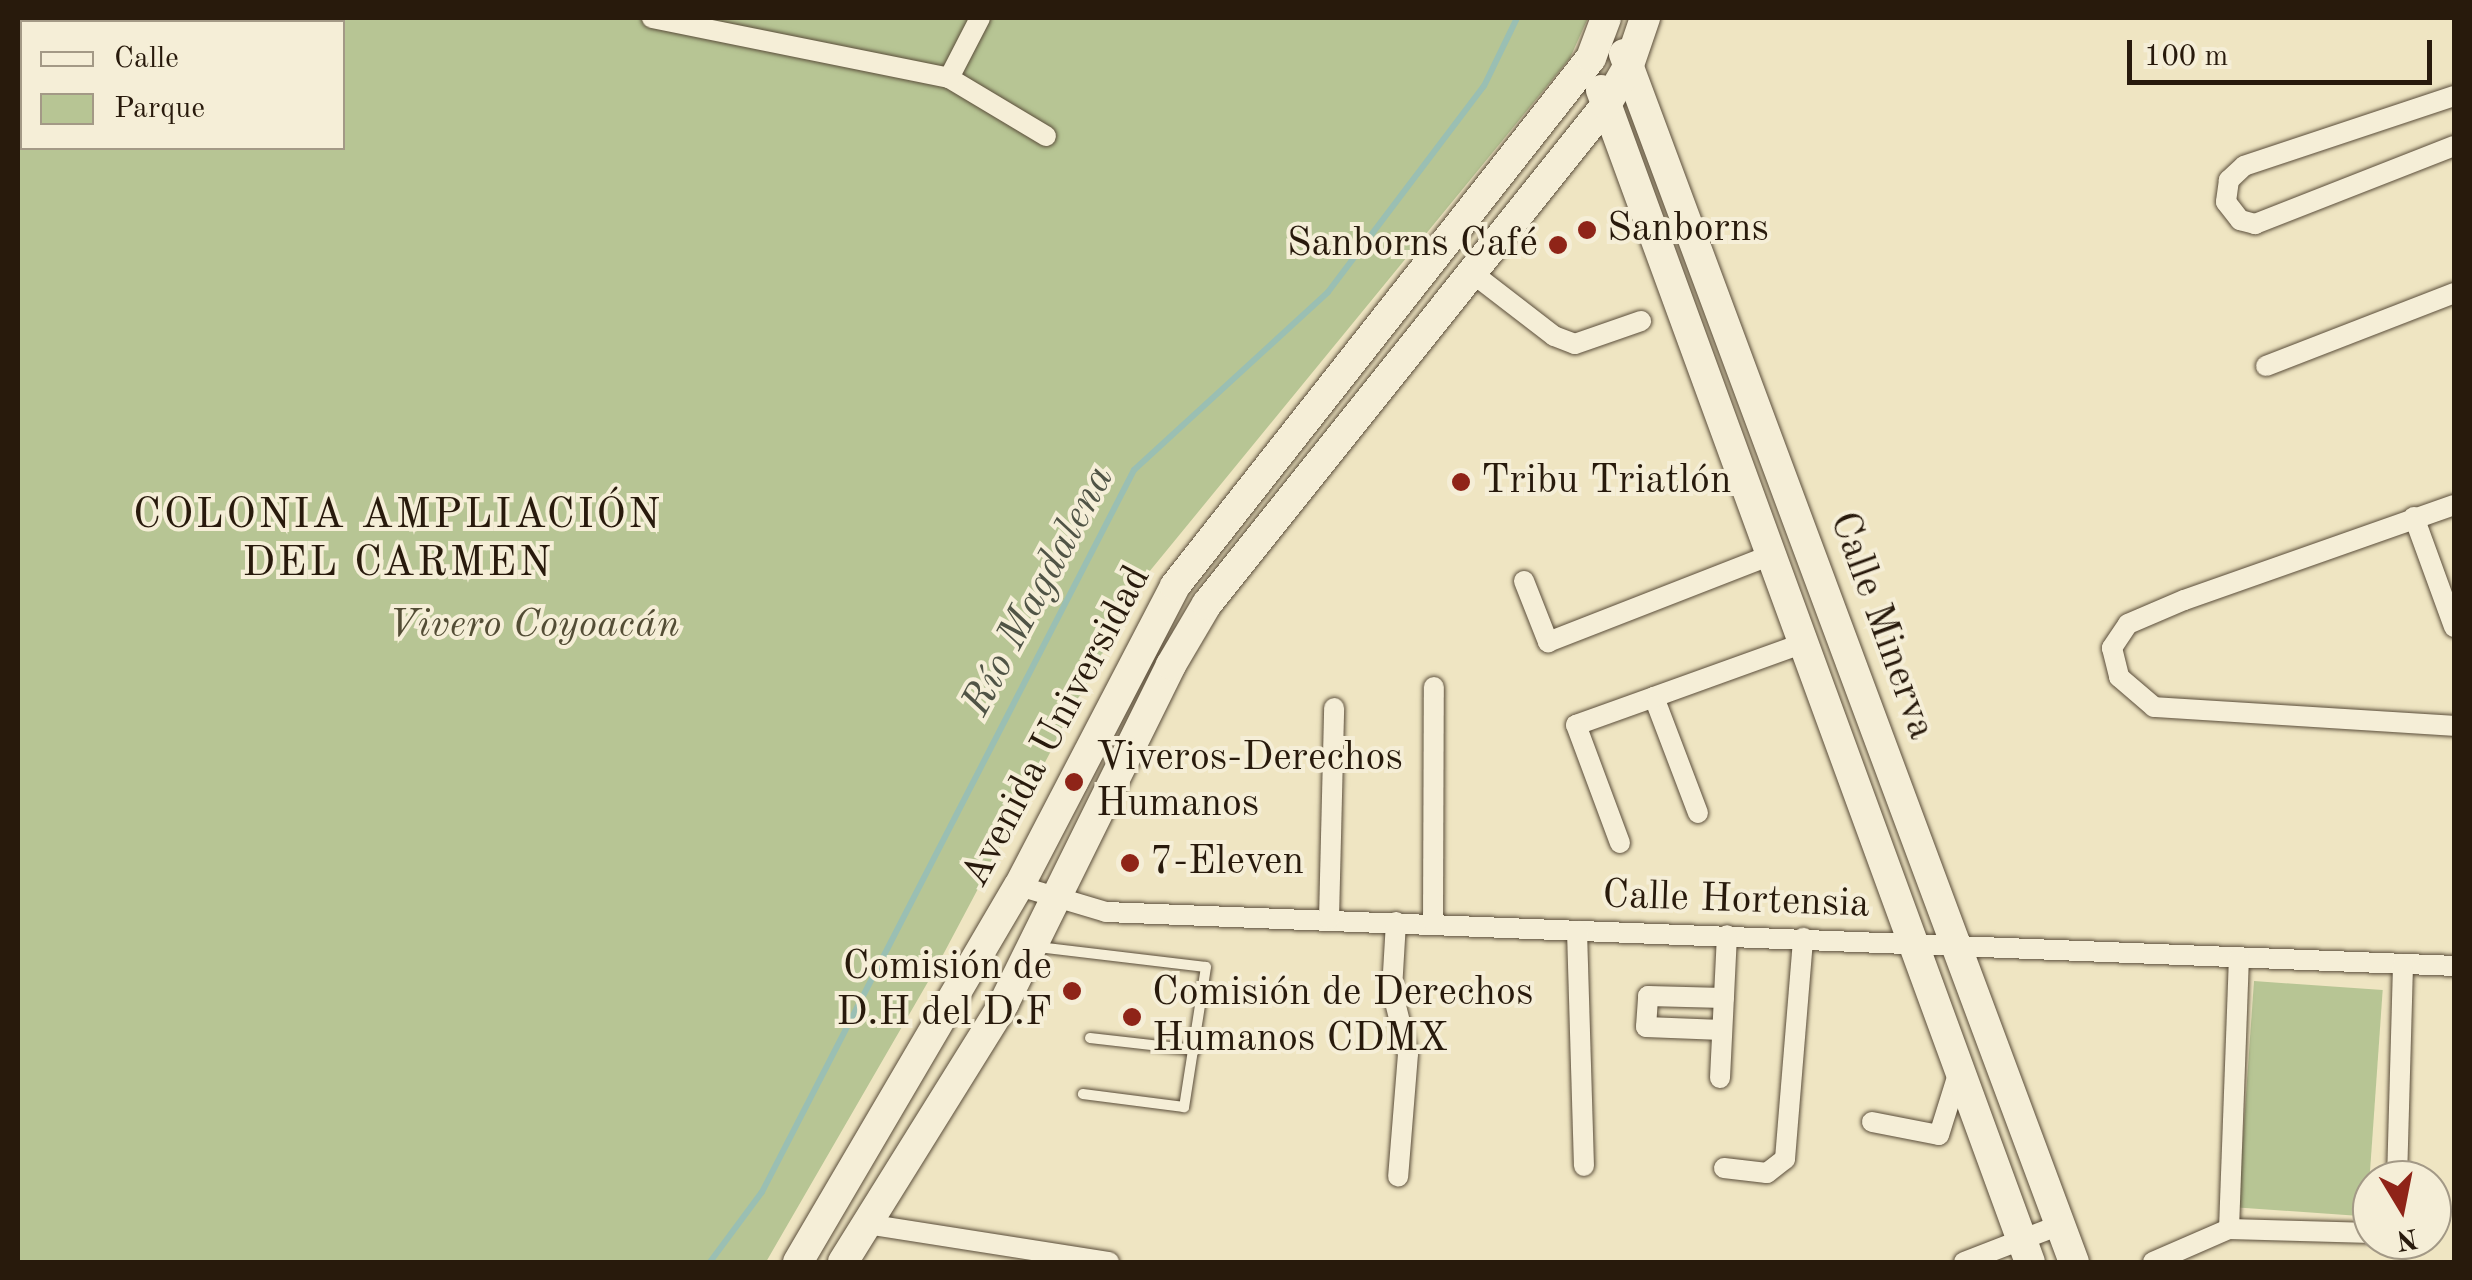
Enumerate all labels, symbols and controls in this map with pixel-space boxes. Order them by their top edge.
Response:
legend [20,20,345,150]
scale bar [2132,20,2437,82]
text: 100 m [2144,42,2228,72]
text: Calle [114,44,179,74]
text: Parque [114,94,205,124]
place label: Sanborns [1607,206,1769,254]
marker: Sanborns [1576,219,1598,241]
place label: Sanborns Café [1287,221,1538,269]
marker: Sanborns Café [1547,234,1569,256]
water label: Río Magdalena [952,457,1126,725]
place label: Tribu Triatlón [1481,458,1732,506]
marker: Tribu Triatlón [1450,471,1472,493]
district label: COLONIA AMPLIACIÓN DEL CARMEN [133,491,663,590]
street label: Calle Minerva [1818,506,1944,746]
street label: Avenida Universidad [952,558,1162,896]
park label: Vivero Coyoacán [388,602,680,650]
place label: Viveros-Derechos Humanos [1096,735,1403,829]
marker: Viveros-Derechos Humanos [1061,769,1087,795]
place label: 7-Eleven [1150,839,1304,887]
marker: 7-Eleven [1119,852,1141,874]
street label: Calle Hortensia [1602,872,1870,930]
place label: Comisión de D.H del D.F [836,944,1052,1038]
place label: Comisión de Derechos Humanos CDMX [1152,970,1533,1064]
marker: Comisión de D.H del D.F [1061,980,1083,1002]
marker: Comisión de Derechos Humanos CDMX [1121,1006,1143,1028]
north arrow [2352,1160,2452,1260]
text: N [2394,1222,2420,1253]

